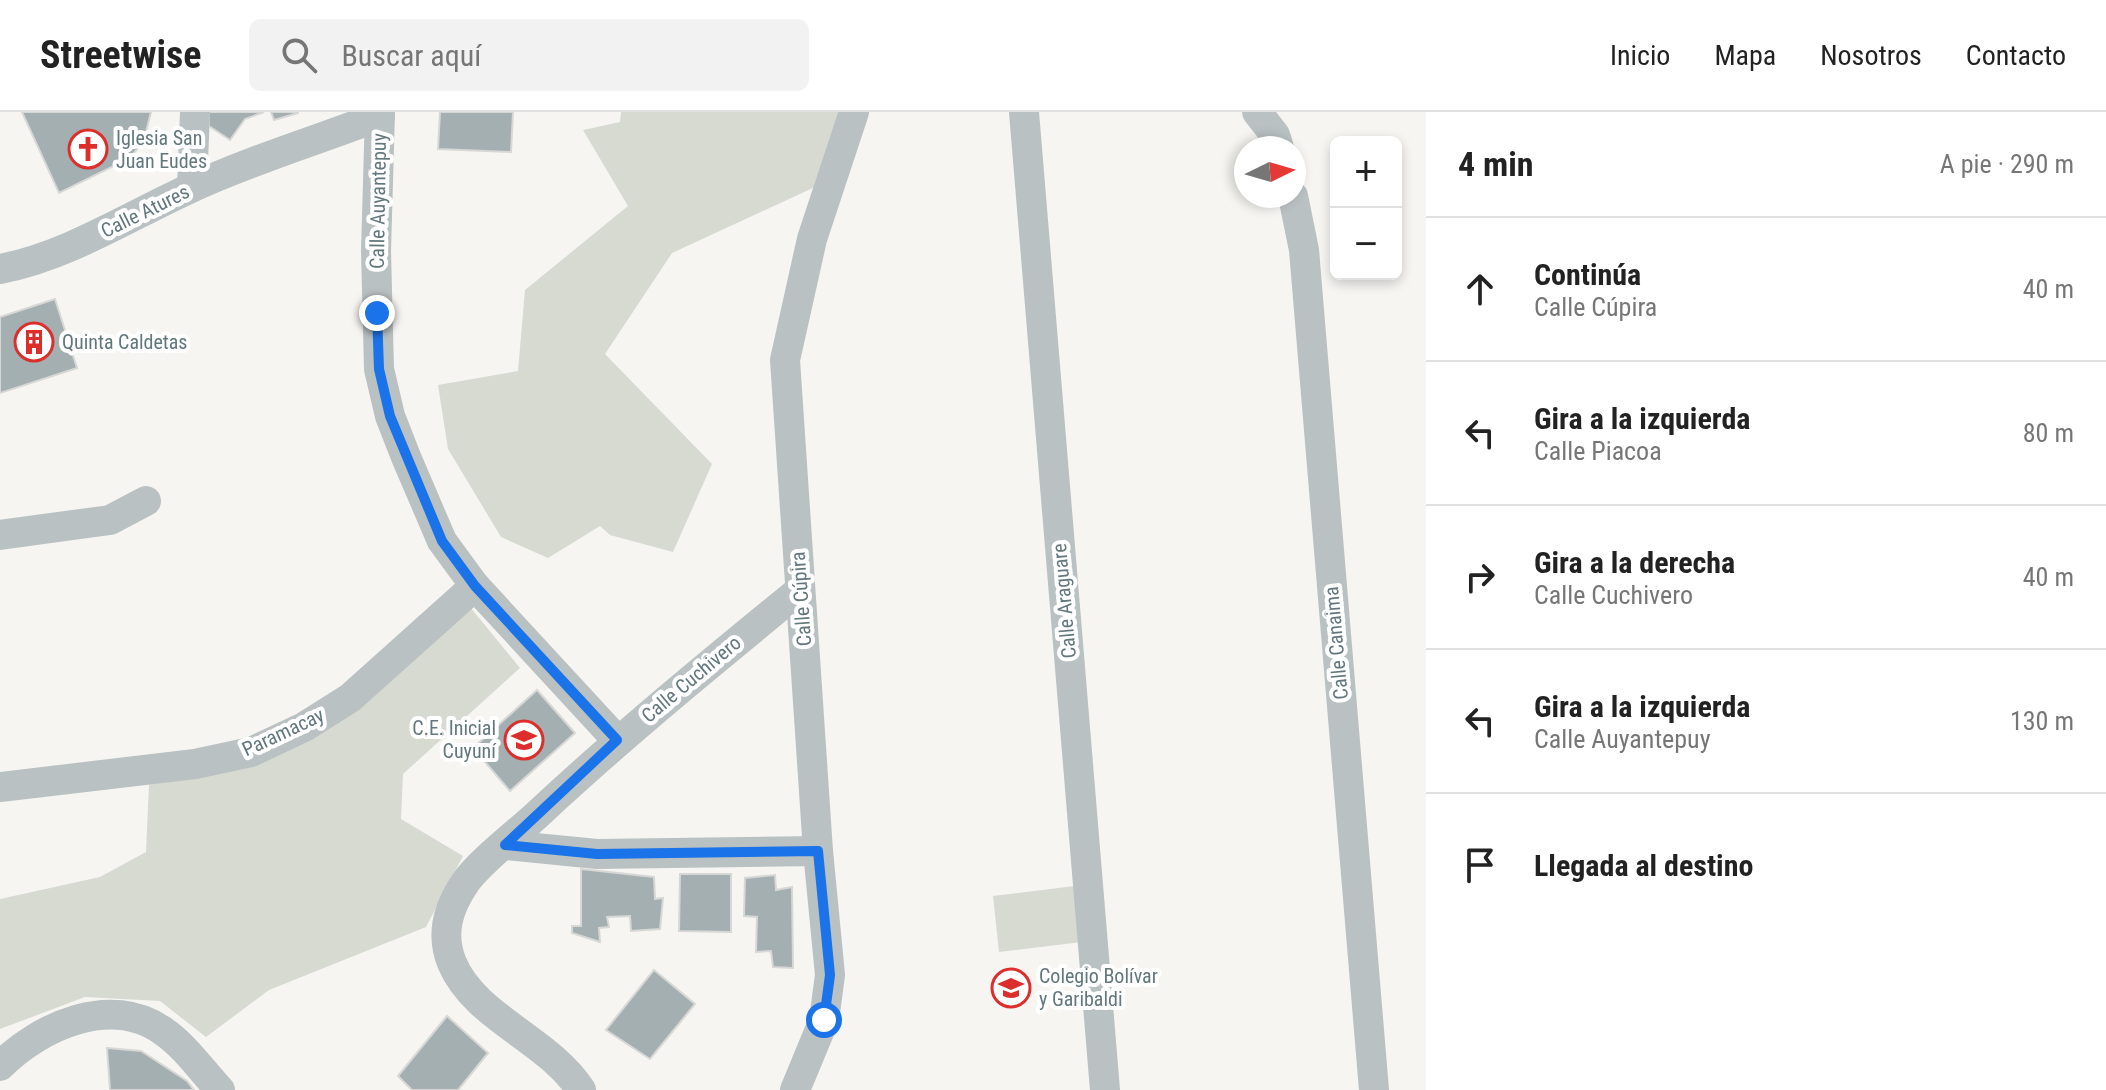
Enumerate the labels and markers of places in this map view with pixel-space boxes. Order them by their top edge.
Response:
place label: Iglesia San Juan Eudes [116,126,207,173]
church icon: Iglesia San Juan Eudes [67,128,109,170]
building icon: Quinta Caldetas [13,321,55,363]
place label: Quinta Caldetas [62,330,187,354]
place label: C.E. Inicial Cuyuní [412,716,497,763]
school or university icon: C.E. Inicial Cuyuní [503,719,545,761]
place label: Colegio Bolívar y Garibaldi [1039,964,1158,1011]
school or university icon: Colegio Bolívar y Garibaldi [990,967,1032,1009]

